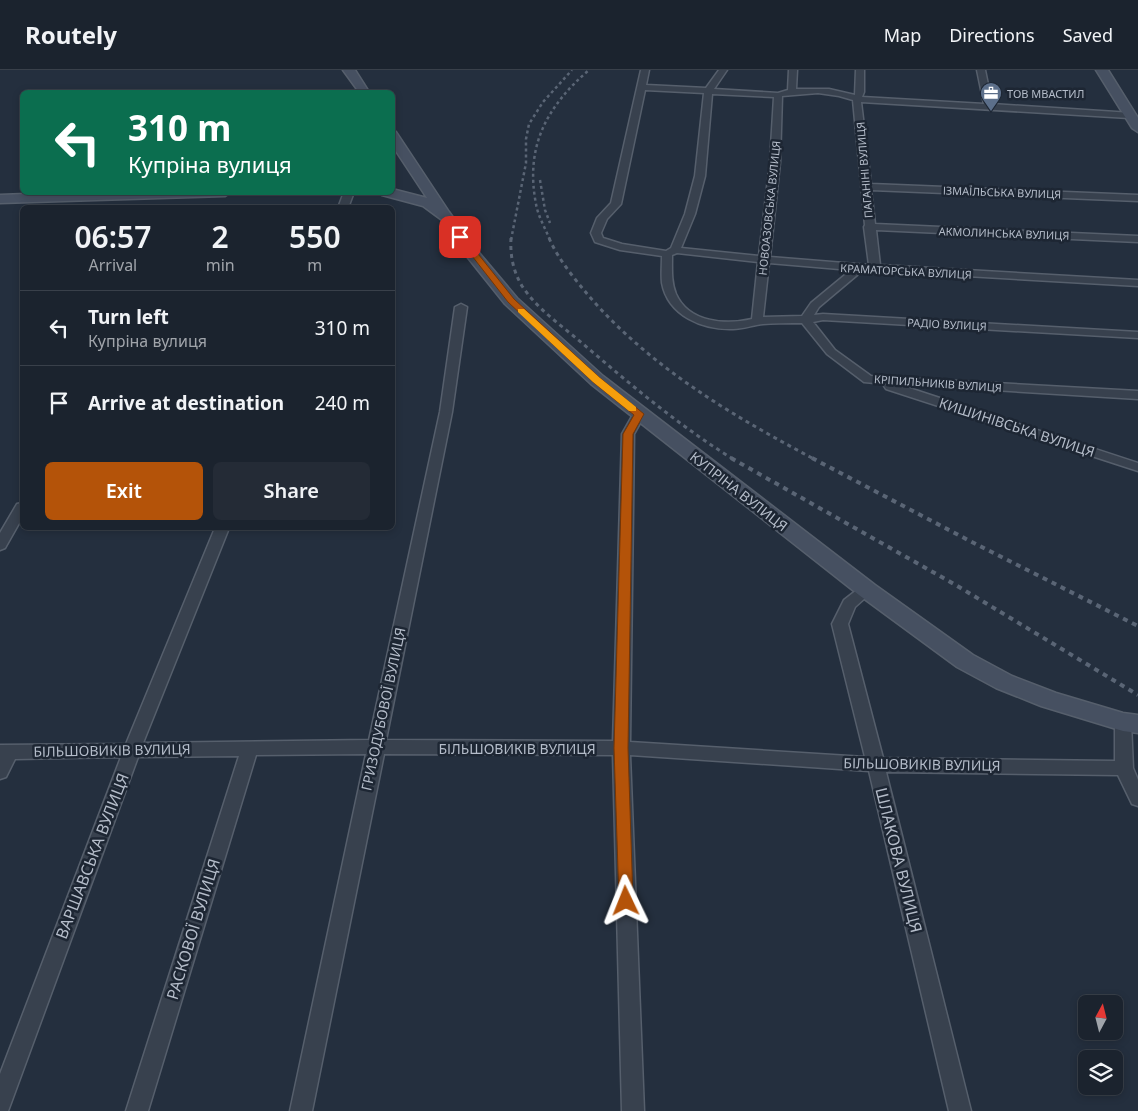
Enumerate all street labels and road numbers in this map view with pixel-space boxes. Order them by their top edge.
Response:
street label: ПАГАНІНІ ВУЛИЦЯ [852,121,876,219]
street label: НОВОАЗОВСЬКА ВУЛИЦЯ [754,140,784,276]
street label: ІЗМАЇЛЬСЬКА ВУЛИЦЯ [943,182,1061,202]
street label: АКМОЛИНСЬКА ВУЛИЦЯ [938,223,1070,243]
street label: КРАМАТОРСЬКА ВУЛИЦЯ [840,260,972,282]
street label: РАДІО ВУЛИЦЯ [907,314,987,334]
street label: КРІПИЛЬНИКІВ ВУЛИЦЯ [874,371,1002,395]
street label: КИШИНІВСЬКА ВУЛИЦЯ [937,393,1097,461]
street label: КУПРІНА ВУЛИЦЯ [686,447,792,535]
street label: ГРИЗОДУБОВОЇ ВУЛИЦЯ [356,626,410,792]
street label: БІЛЬШОВИКІВ ВУЛИЦЯ [33,739,191,761]
street label: БІЛЬШОВИКІВ ВУЛИЦЯ [438,739,596,758]
street label: БІЛЬШОВИКІВ ВУЛИЦЯ [843,753,1001,775]
street label: ВАРШАВСЬКА ВУЛИЦЯ [50,770,134,942]
street label: ШЛАКОВА ВУЛИЦЯ [870,785,928,935]
street label: РАСКОВОЇ ВУЛИЦЯ [161,856,225,1002]

